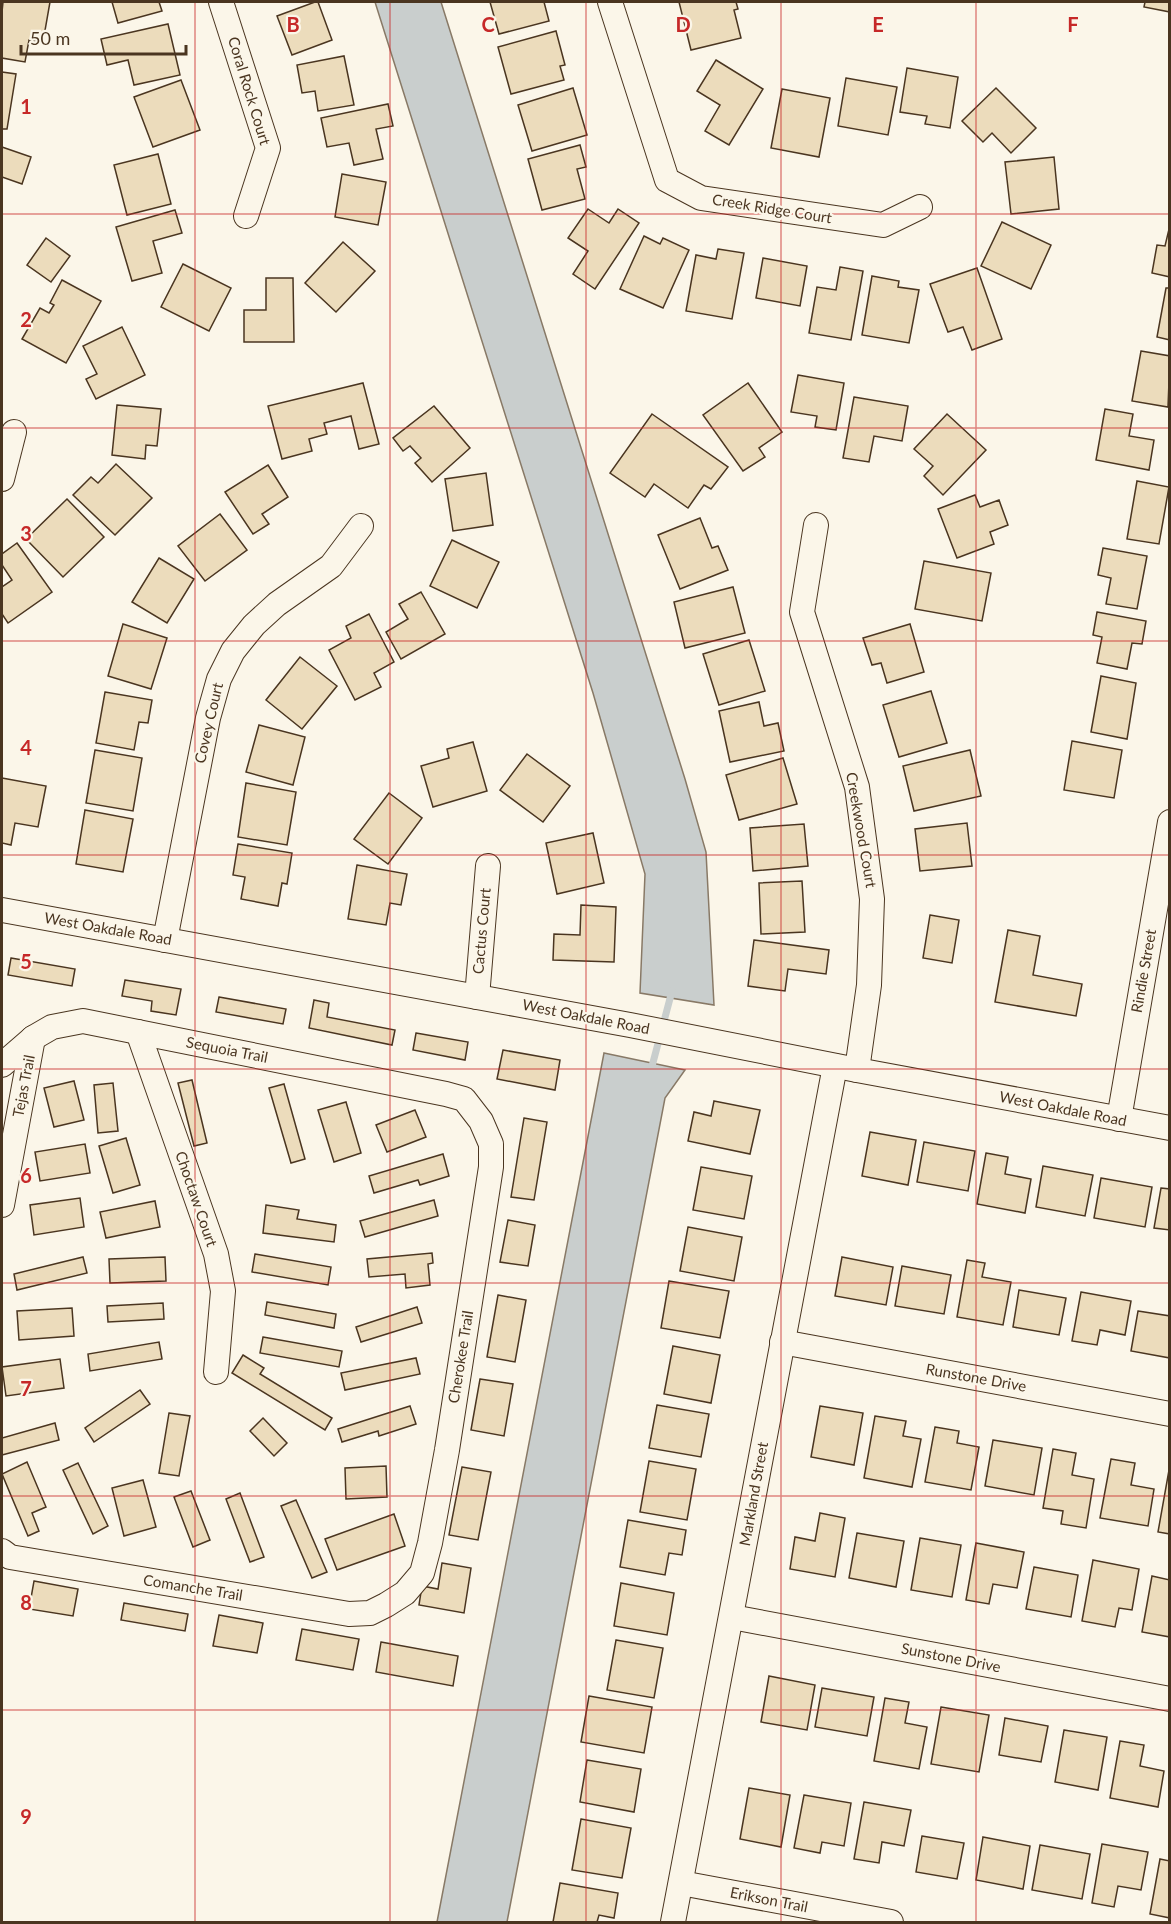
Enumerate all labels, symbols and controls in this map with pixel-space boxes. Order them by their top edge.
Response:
text: B [286,12,300,36]
text: C [481,12,495,36]
text: D [675,12,691,36]
text: E [872,12,884,36]
text: F [1067,12,1079,36]
scale bar [21,18,186,56]
text: 50 m [30,27,70,49]
street label: Coral Rock Court [225,34,275,148]
text: 1 [20,94,32,118]
street label: Creek Ridge Court [711,190,834,226]
text: 2 [20,307,32,331]
text: 3 [20,521,32,545]
street label: Covey Court [190,680,226,765]
text: 4 [20,735,32,759]
street label: Creekwood Court [843,771,881,890]
street label: Cactus Court [468,887,494,975]
street label: West Oakdale Road [43,908,173,948]
street label: Rindie Street [1127,927,1159,1014]
text: 5 [20,949,32,973]
street label: West Oakdale Road [521,995,651,1037]
street label: Sequoia Trail [185,1032,270,1066]
street label: Tejas Trail [8,1053,38,1118]
street label: West Oakdale Road [998,1087,1128,1129]
street label: Choctaw Court [172,1149,222,1249]
text: 6 [20,1163,32,1187]
street label: Cherokee Trail [444,1309,476,1404]
street label: Runstone Drive [924,1359,1028,1395]
text: 7 [20,1376,32,1400]
street label: Markland Street [735,1440,771,1547]
street label: Comanche Trail [142,1570,244,1604]
text: 8 [20,1590,32,1614]
street label: Sunstone Drive [900,1639,1003,1675]
text: 9 [20,1804,32,1828]
street label: Erikson Trail [729,1883,810,1915]

